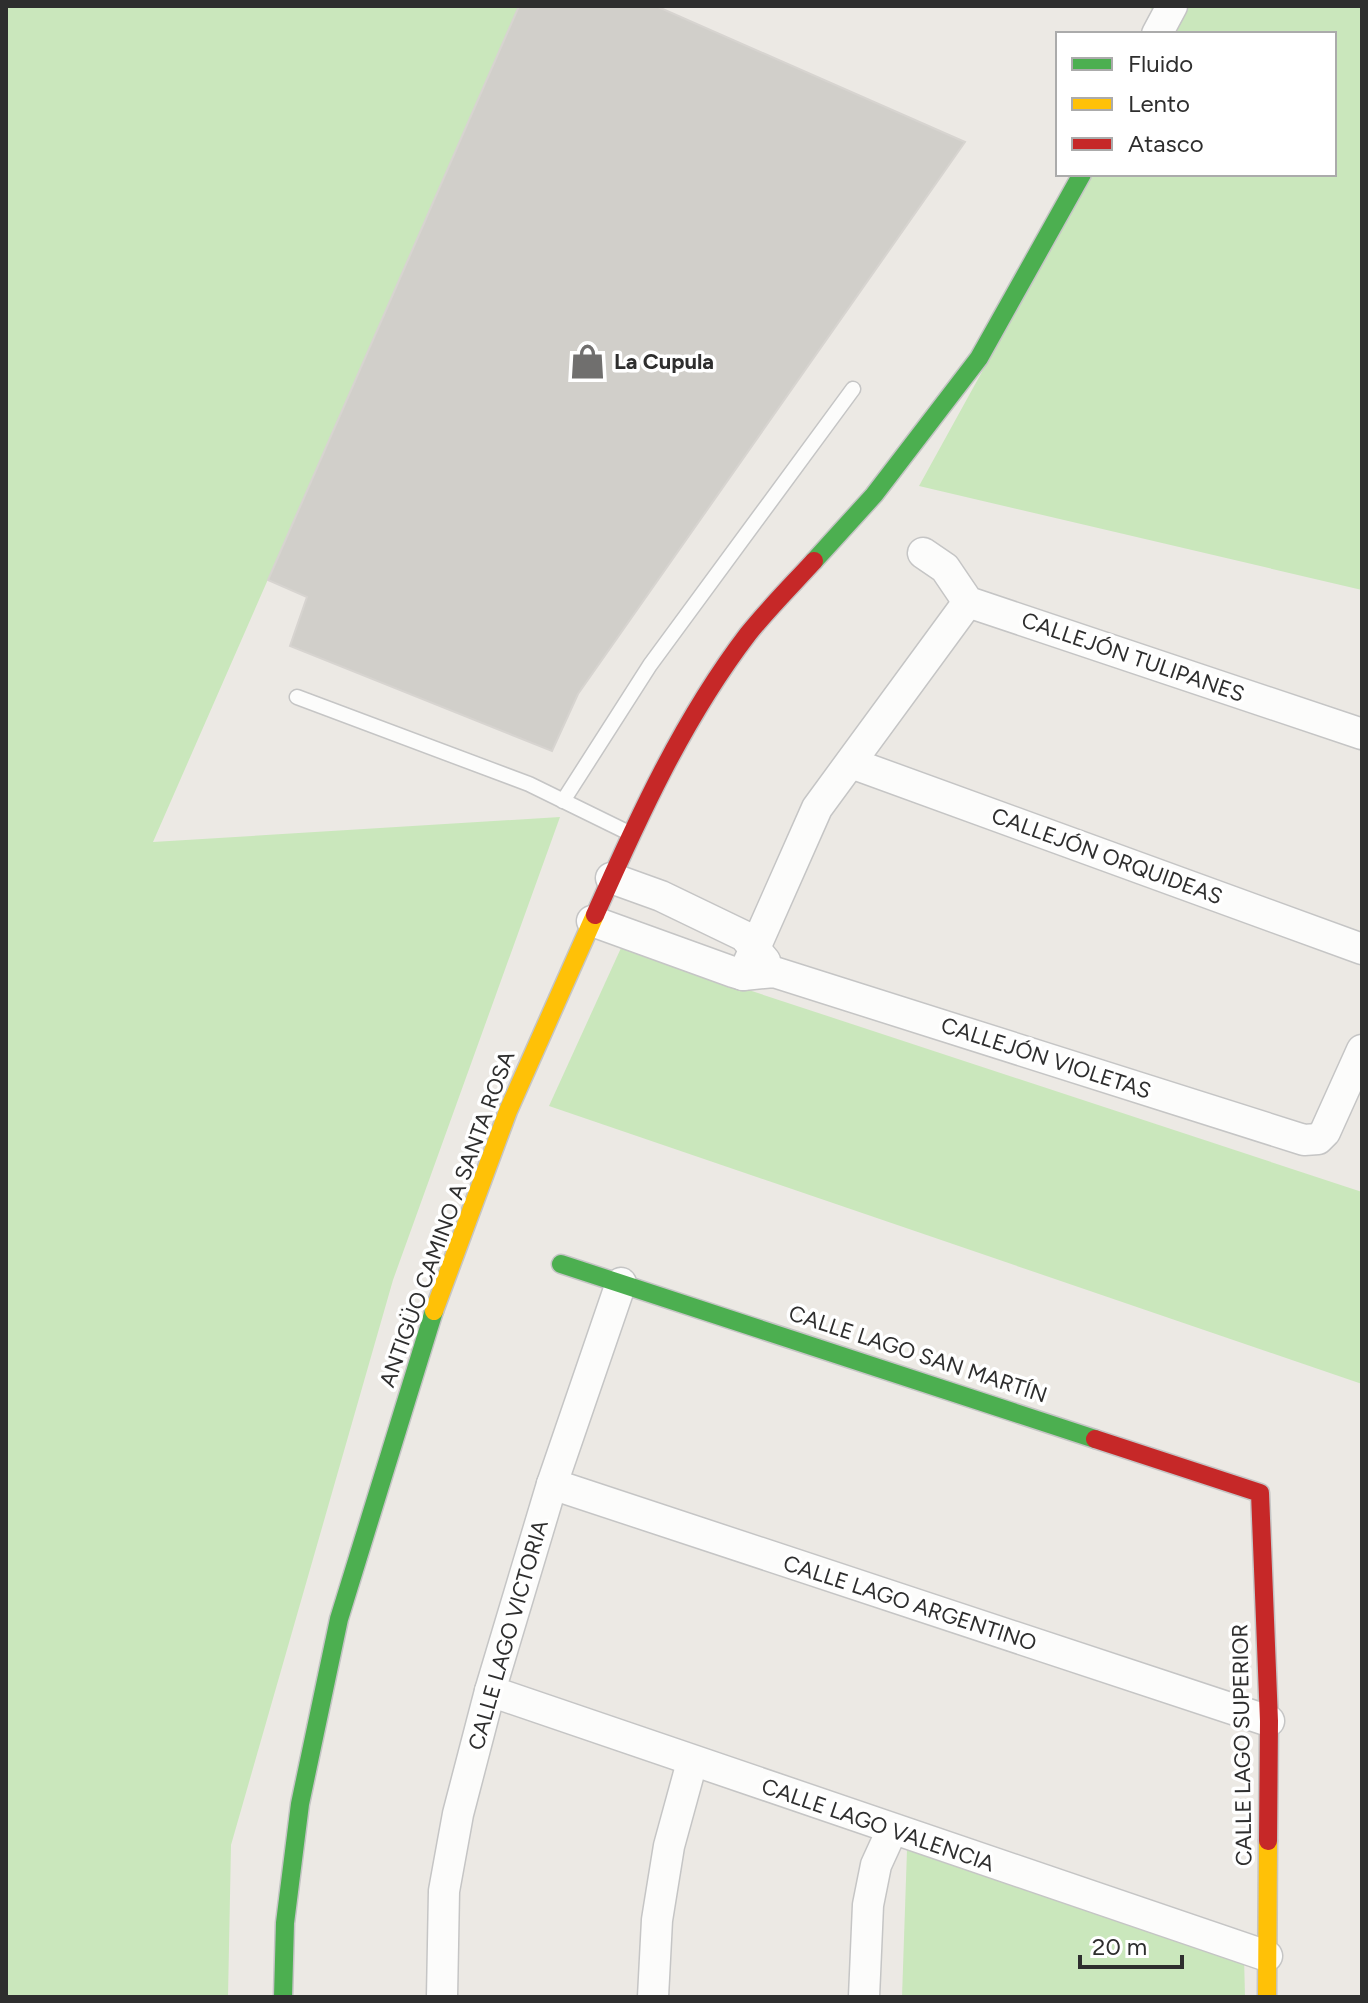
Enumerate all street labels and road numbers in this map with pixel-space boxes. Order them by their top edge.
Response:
street label: CALLEJÓN TULIPANES [1018,606,1248,708]
street label: CALLEJÓN ORQUIDEAS [988,802,1226,910]
street label: CALLEJÓN VIOLETAS [938,1011,1154,1105]
street label: ANTIGÜO CAMINO A SANTA ROSA [373,1047,521,1391]
street label: CALLE LAGO SAN MARTÍN [785,1299,1051,1409]
street label: CALLE LAGO VICTORIA [462,1517,554,1753]
street label: CALLE LAGO ARGENTINO [780,1549,1040,1657]
street label: CALLE LAGO SUPERIOR [1226,1624,1258,1866]
street label: CALLE LAGO VALENCIA [758,1772,998,1878]

